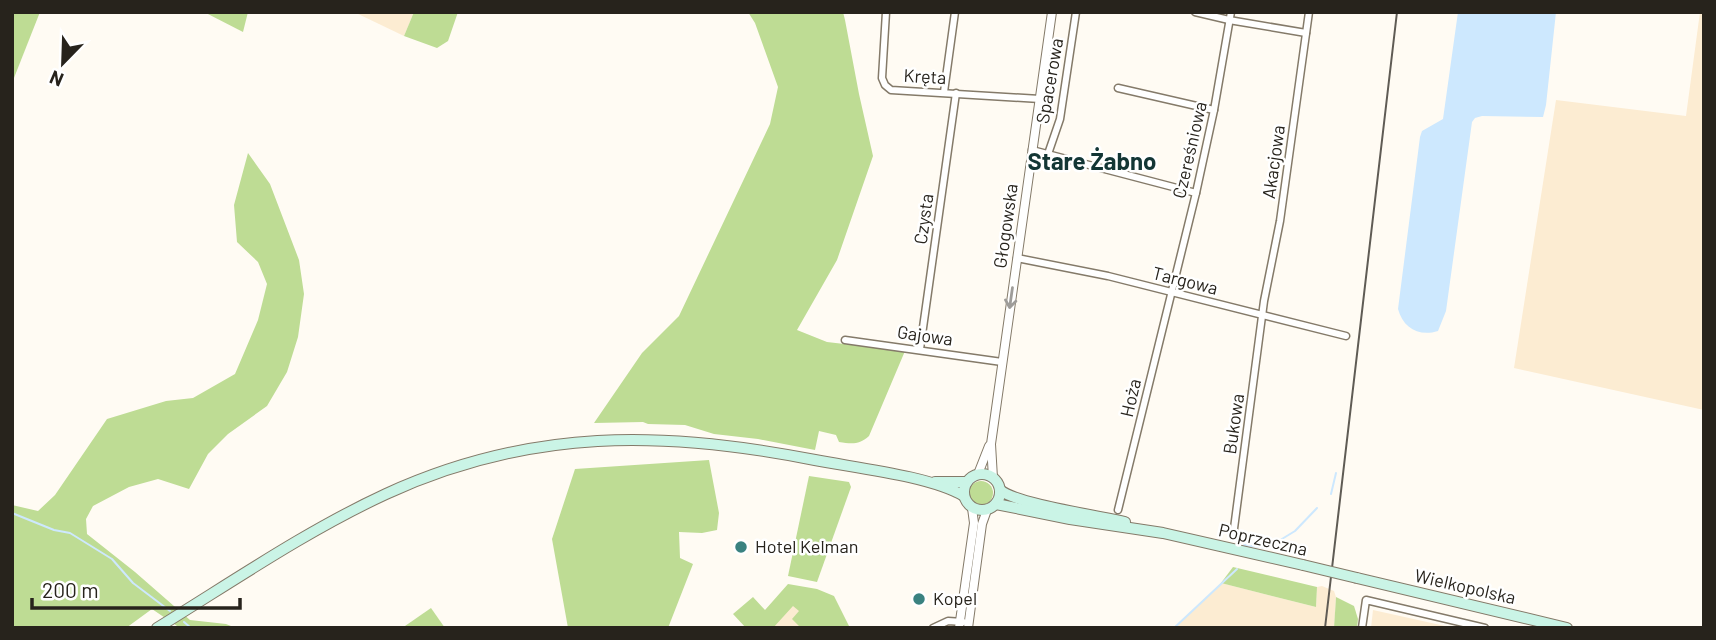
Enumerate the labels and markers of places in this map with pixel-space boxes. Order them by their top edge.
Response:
place label: Hotel Kelman [755,535,858,557]
marker: Hotel Kelman [733,539,749,555]
place label: Kopel [933,587,977,609]
marker: Kopel [911,591,927,607]

